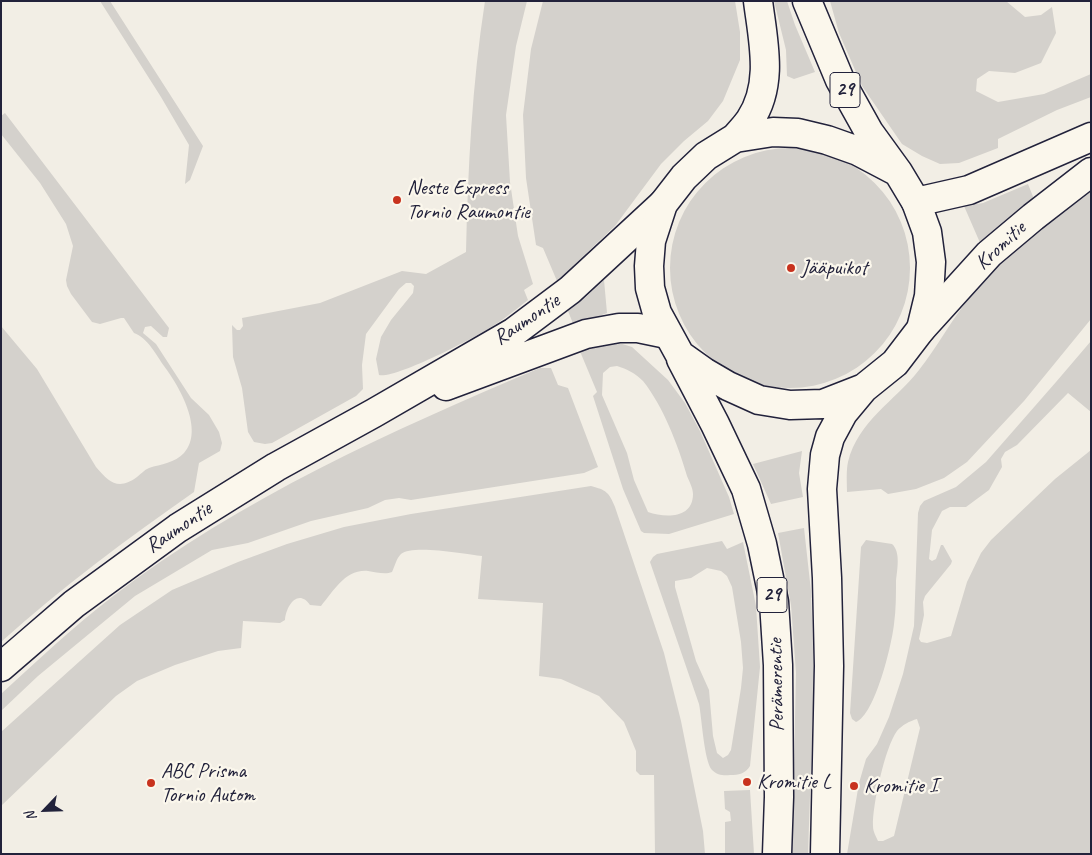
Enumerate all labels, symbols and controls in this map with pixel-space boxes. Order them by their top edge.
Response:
road number: 29 [830,72,860,108]
place label: Neste Express Tornio Raumontie [407,175,530,225]
marker: Neste Express Tornio Raumontie [391,194,403,206]
street label: Kromitie [970,216,1032,276]
place label: Jääpuikot [801,255,867,281]
marker: Jääpuikot [785,262,797,274]
street label: Raumontie [489,289,565,351]
street label: Raumontie [141,497,217,559]
road number: 29 [757,578,787,612]
street label: Perämerentie [764,638,790,732]
place label: ABC Prisma Tornio Autom [161,758,255,808]
place label: Kromitie L [757,769,831,795]
place label: Kromitie I [864,773,937,799]
marker: Kromitie L [741,776,753,788]
marker: ABC Prisma Tornio Autom [145,777,157,789]
marker: Kromitie I [848,780,860,792]
north arrow [20,785,70,835]
text: N [21,809,40,824]

